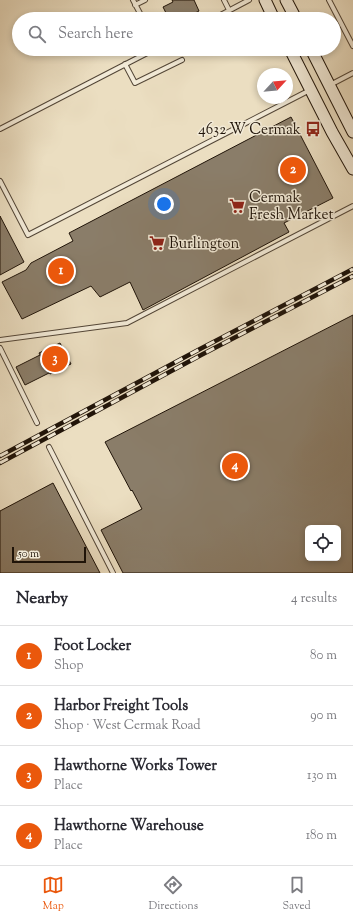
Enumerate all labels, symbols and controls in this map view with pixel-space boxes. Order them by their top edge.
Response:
search box [12,12,341,56]
icon: search [26,23,48,45]
text: Search here [58,24,133,45]
north arrow [257,68,293,104]
place label: 4632 W Cermak [198,120,301,141]
bus stop icon: 4632 W Cermak [304,120,322,138]
pin: 2 [280,155,306,185]
place label: Cermak Fresh Market [249,188,334,226]
your location [154,194,174,214]
supermarket icon: Cermak Fresh Market [228,197,246,215]
supermarket icon: Burlington [148,234,166,252]
place label: Burlington [169,234,239,255]
pin: 1 [48,256,74,286]
pin: 3 [42,344,68,374]
pin: 4 [222,451,248,481]
map controls [305,525,341,561]
button: locate [305,525,341,561]
scale bar [12,545,86,564]
text: 50 m [18,546,39,562]
text: Nearby [16,587,68,611]
text: 4 results [291,590,337,608]
text: Foot Locker [54,636,131,657]
text: 1 [27,647,31,665]
text: 80 m [310,647,337,665]
text: Shop [54,657,83,675]
text: Harbor Freight Tools [54,696,188,717]
text: 2 [26,707,32,725]
text: 90 m [310,707,337,725]
text: Shop · West Cermak Road [54,717,201,735]
text: Hawthorne Works Tower [54,756,217,777]
text: 3 [26,767,32,785]
text: 130 m [307,767,337,785]
text: Place [54,777,83,795]
text: Hawthorne Warehouse [54,816,204,837]
text: 4 [26,827,32,845]
text: 180 m [306,827,337,845]
text: Place [54,837,83,855]
tab: Map [42,874,64,914]
tab: Directions [149,874,198,914]
tab: Saved [283,874,311,914]

